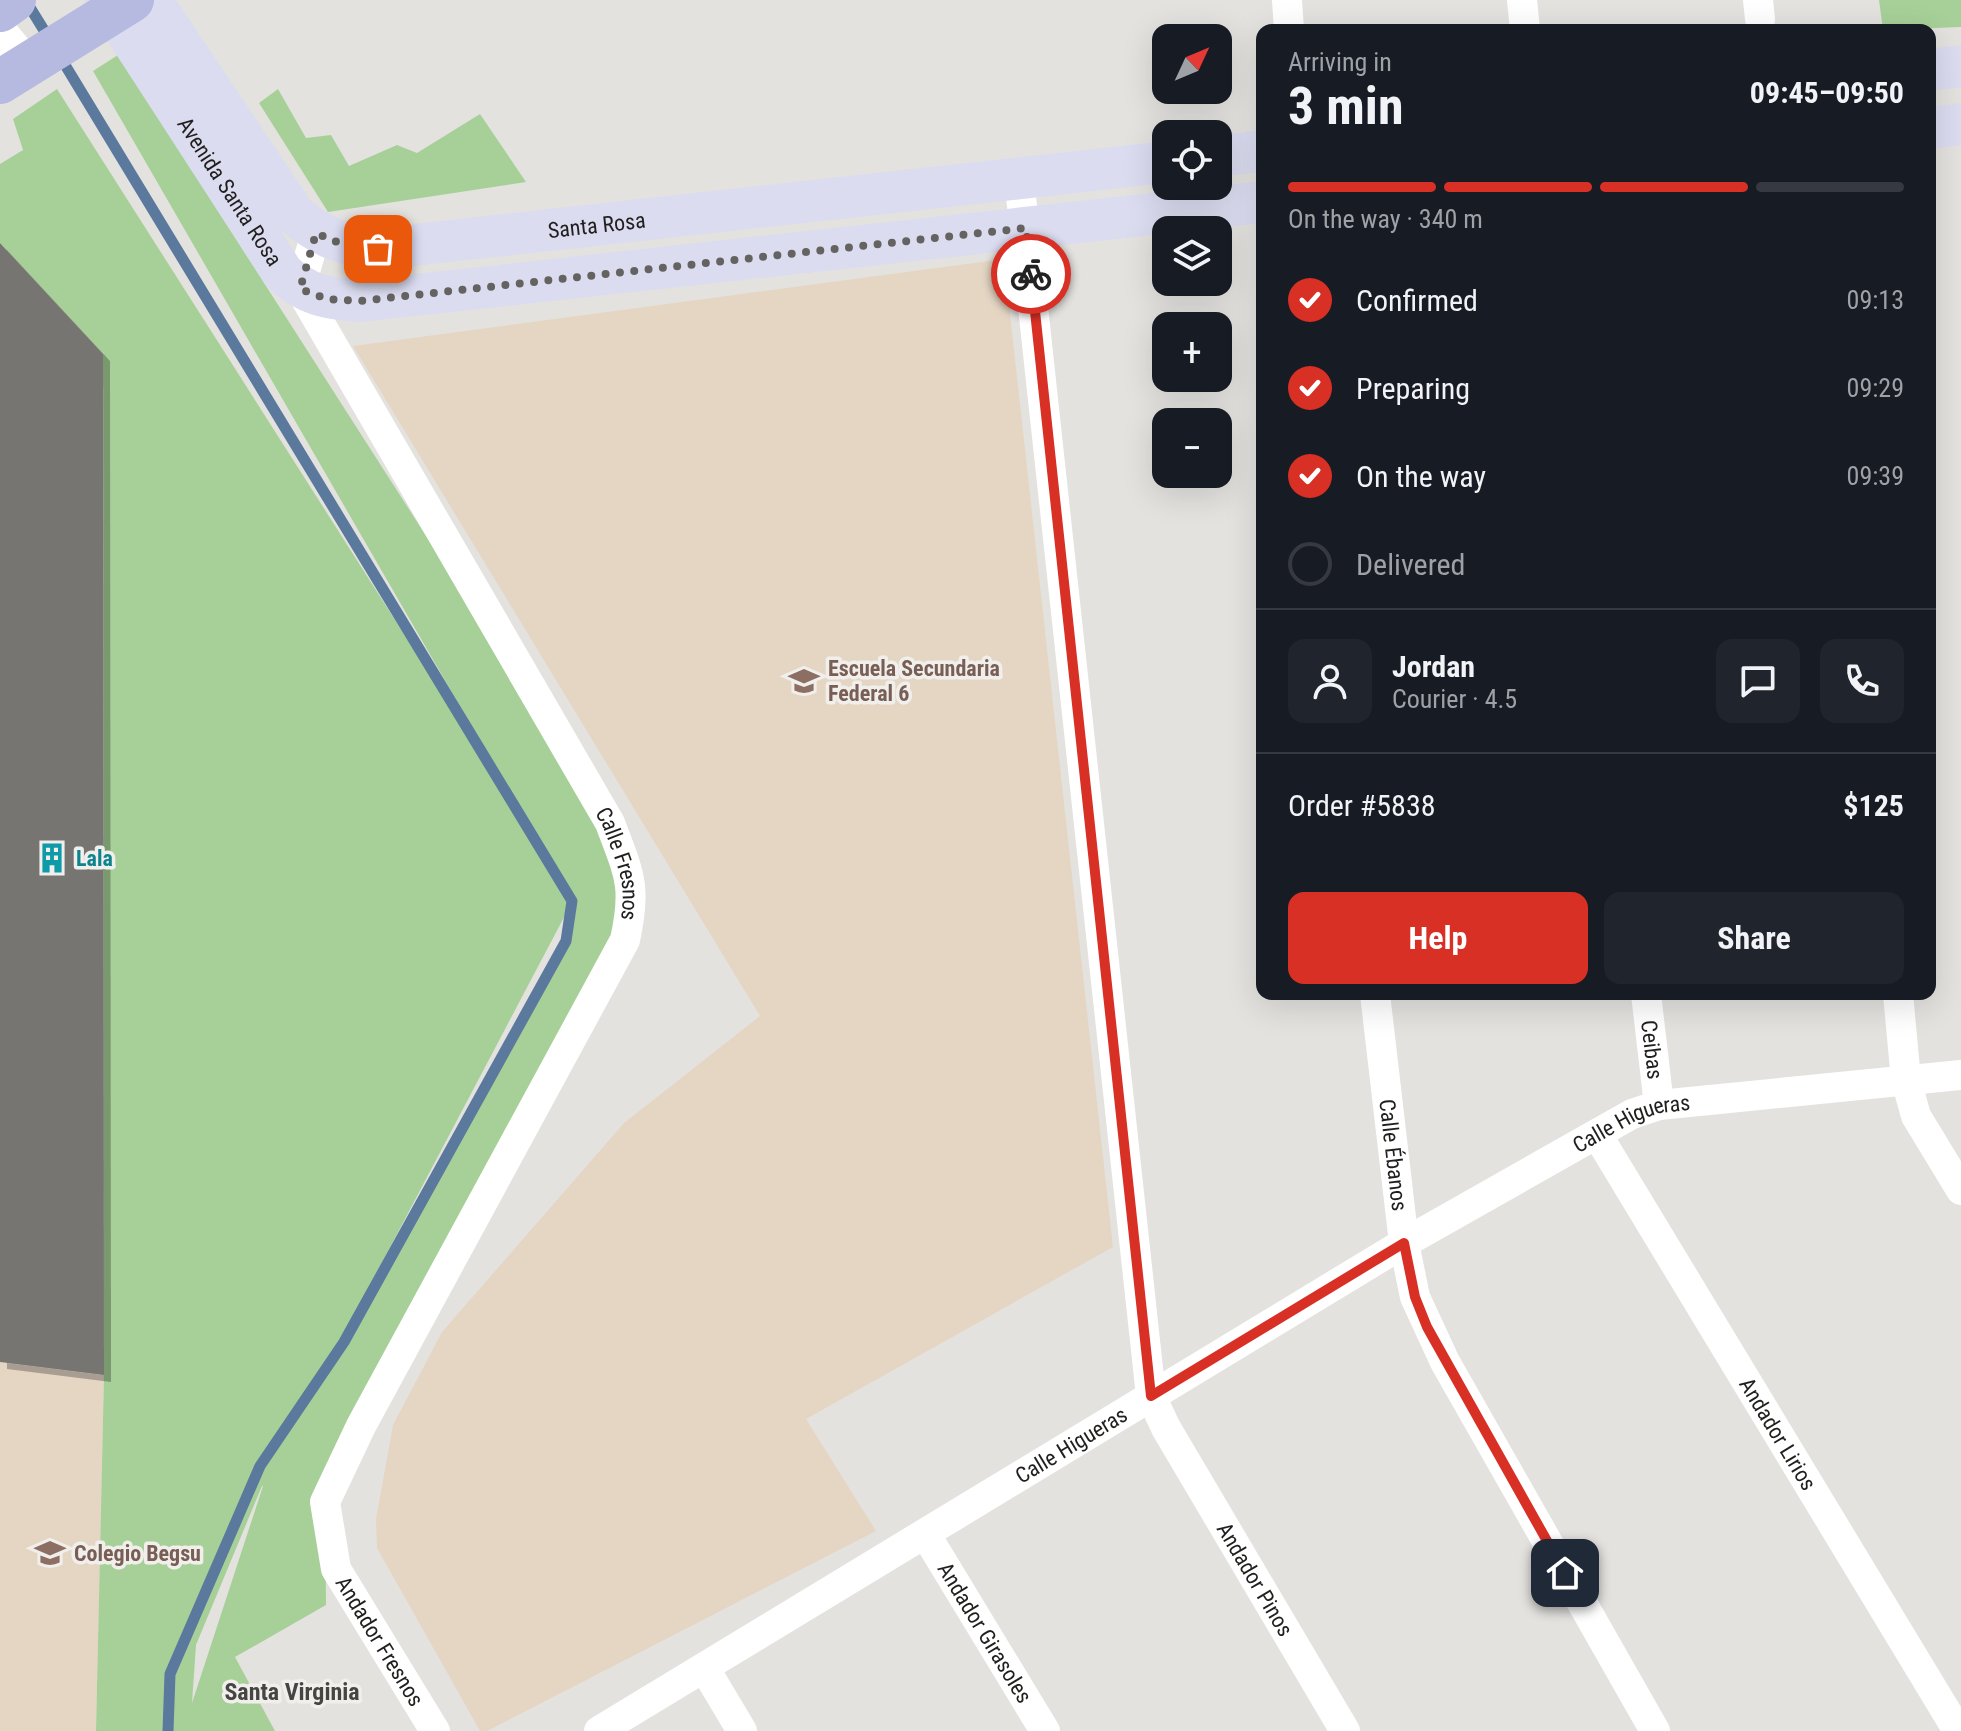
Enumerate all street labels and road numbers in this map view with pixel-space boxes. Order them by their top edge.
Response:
street label: Avenida Santa Rosa [173,112,287,270]
street label: Santa Rosa [546,207,647,243]
street label: Calle Fresnos [591,803,643,922]
street label: Ceibas [1637,1019,1668,1081]
street label: Calle Higueras [1568,1089,1691,1158]
street label: Calle Ébanos [1375,1098,1413,1212]
street label: Andador Lirios [1735,1373,1822,1495]
street label: Calle Higueras [1011,1402,1131,1488]
street label: Andador Pinos [1212,1518,1298,1640]
street label: Andador Girasoles [933,1558,1037,1707]
street label: Andador Fresnos [331,1572,429,1711]

